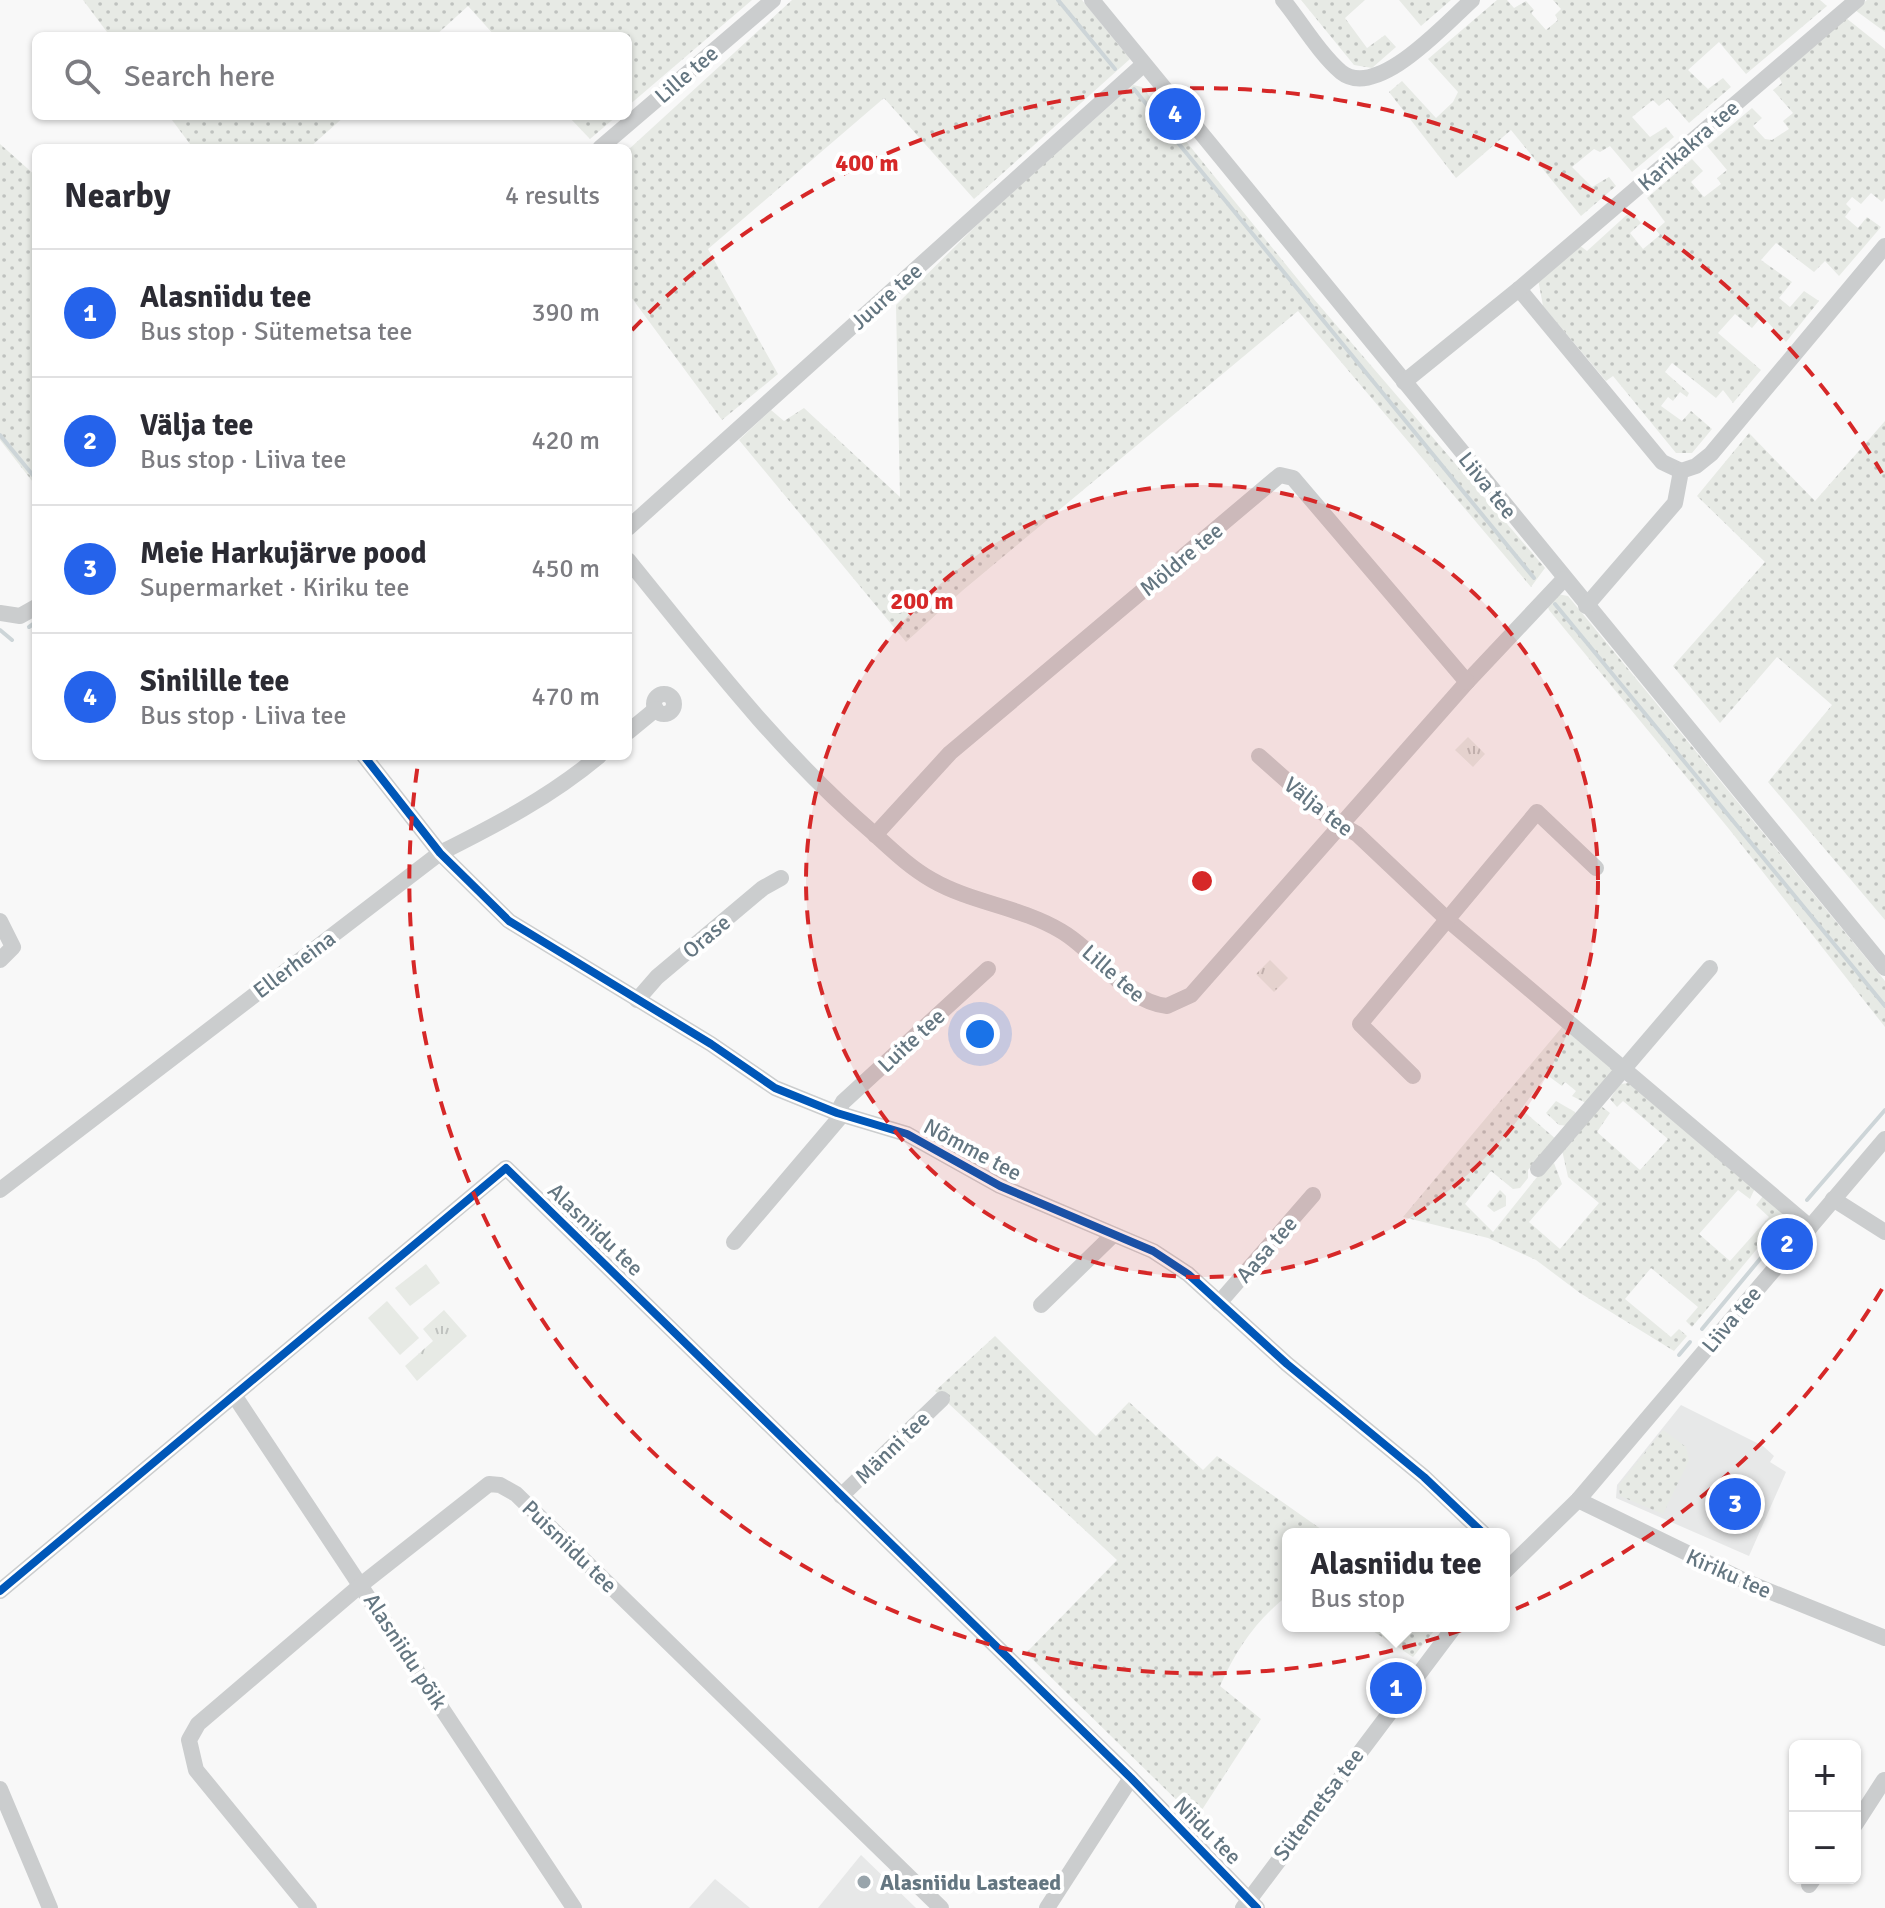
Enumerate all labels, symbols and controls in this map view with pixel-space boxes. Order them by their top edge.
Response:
search box [32,32,632,120]
street label: Lille tee [649,40,723,109]
icon: search [60,54,104,98]
text: Search here [124,58,275,95]
pin: 4 [1149,84,1201,144]
street label: Karikakra tee [1632,94,1744,197]
text: 400 m [835,148,899,178]
text: Nearby [64,175,171,217]
text: 4 results [505,180,600,212]
street label: Juure tee [845,257,928,336]
text: Alasniidu tee [140,279,311,316]
text: 1 [83,297,97,329]
text: 390 m [531,297,600,329]
text: Bus stop · Sütemetsa tee [140,316,412,348]
text: Välja tee [140,407,253,444]
text: 2 [83,425,97,457]
text: 420 m [531,425,600,457]
text: Bus stop · Liiva tee [140,444,346,476]
street label: Liiva tee [1452,446,1523,524]
street label: Möldre tee [1134,517,1228,602]
text: Meie Harkujärve pood [140,535,427,572]
text: 3 [83,553,97,585]
text: 450 m [531,553,600,585]
text: Supermarket · Kiriku tee [140,572,410,604]
text: 200 m [890,586,954,616]
text: Sinilille tee [140,663,289,700]
text: 4 [83,681,97,713]
text: 470 m [531,681,600,713]
text: Bus stop · Liiva tee [140,700,346,732]
street label: Välja tee [1278,771,1359,842]
centre of rings [1188,867,1216,895]
street label: Orase [677,909,736,964]
street label: Ellerheina [248,925,341,1004]
street label: Lille tee [1077,939,1151,1008]
street label: Luite tee [872,1003,950,1078]
your location [960,1014,1000,1054]
street label: Nõmme tee [919,1112,1026,1186]
street label: Alasniidu tee [542,1177,649,1282]
street label: Aasa tee [1230,1210,1303,1288]
pin: 2 [1761,1214,1813,1274]
street label: Liiva tee [1696,1281,1767,1358]
street label: Männi tee [849,1405,935,1489]
pin: 3 [1709,1474,1761,1534]
street label: Puisniidu tee [516,1494,623,1598]
popup [1282,1528,1510,1632]
street label: Kiriku tee [1682,1543,1776,1604]
text: Alasniidu tee [1310,1546,1482,1583]
text: Bus stop [1310,1583,1405,1615]
street label: Alasniidu põik [358,1588,453,1714]
pin: 1 [1370,1658,1422,1718]
map controls [1789,1740,1861,1884]
button: + [1789,1740,1861,1812]
street label: Sütemetsa tee [1267,1743,1370,1866]
street label: Niidu tee [1168,1791,1247,1870]
button: − [1789,1812,1861,1884]
place label: Alasniidu Lasteaed [880,1869,1061,1896]
marker: Alasniidu Lasteaed [855,1873,873,1891]

